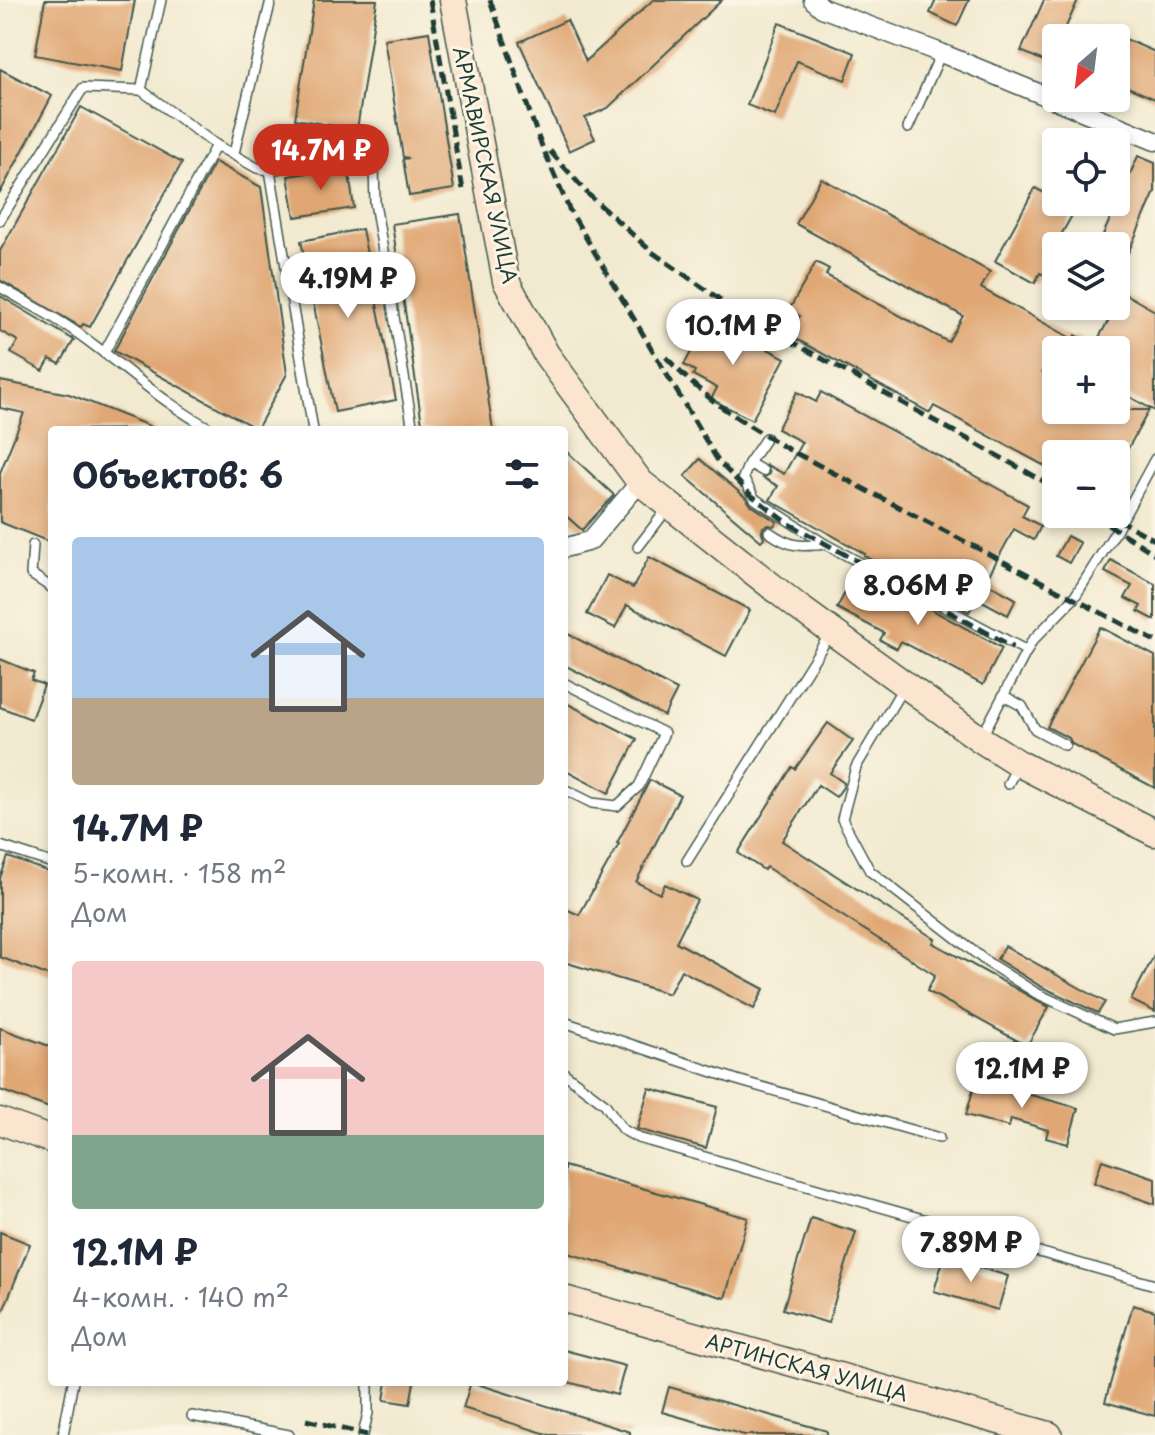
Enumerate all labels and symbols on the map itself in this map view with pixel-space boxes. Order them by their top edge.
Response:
north arrow [1042,24,1130,112]
street label: АРМАВИРСКАЯ УЛИЦА [446,44,526,286]
pin: 14.7M ₽ [247,124,395,192]
pin: 4.19M ₽ [274,252,422,320]
pin: 10.1M ₽ [659,299,807,367]
pin: 8.06M ₽ [844,559,992,627]
pin: 12.1M ₽ [948,1042,1096,1110]
pin: 7.89M ₽ [897,1216,1045,1284]
street label: АРТИНСКАЯ УЛИЦА [702,1326,912,1408]

